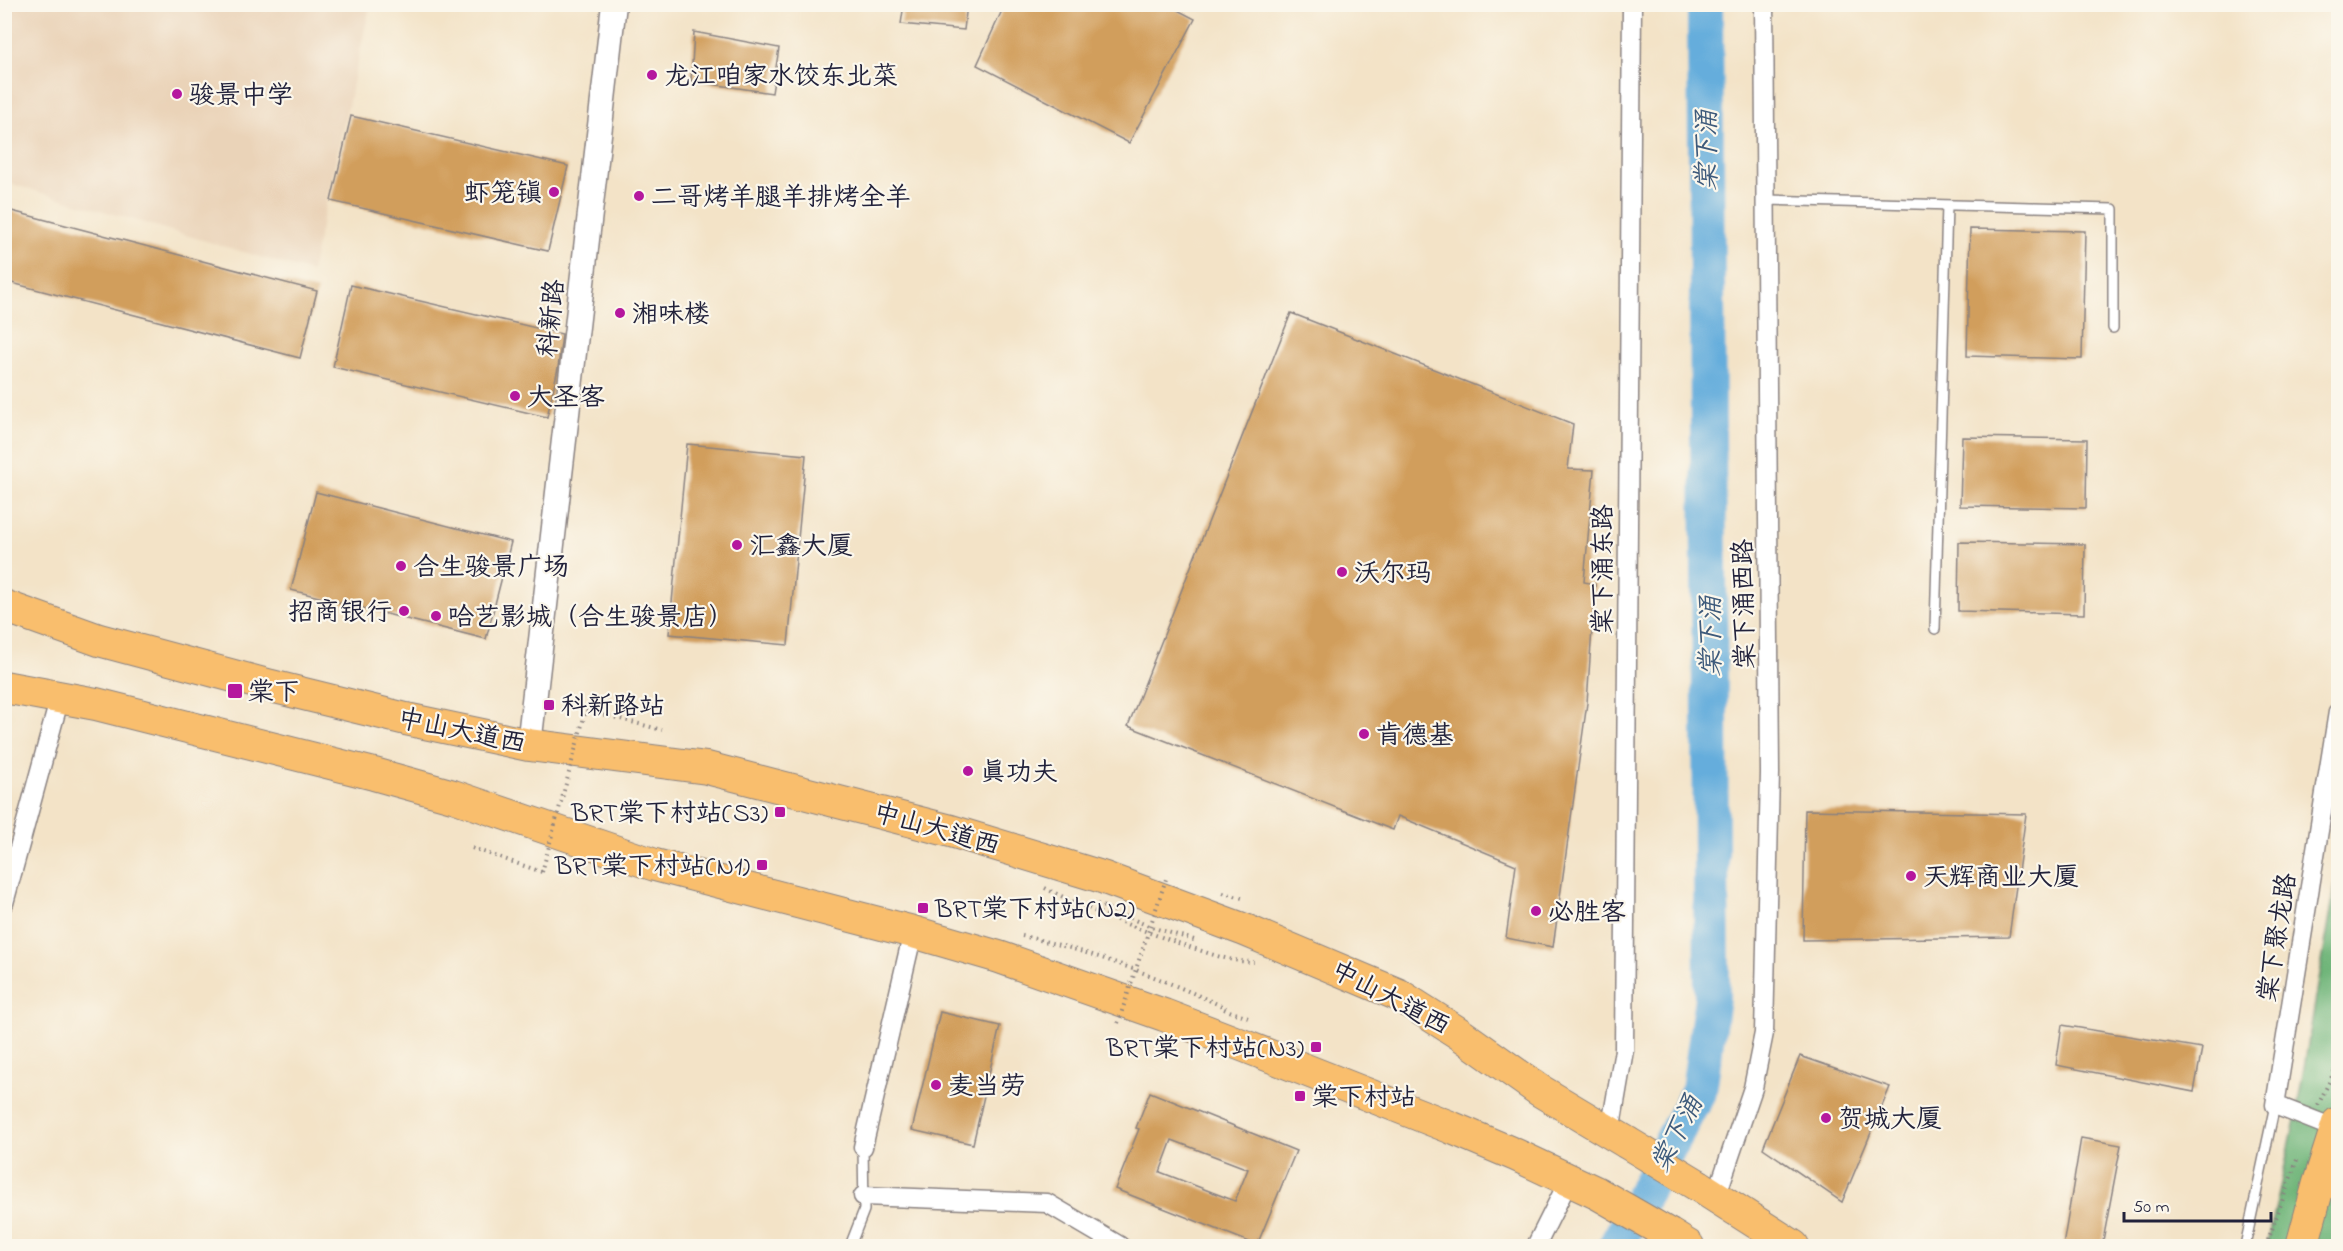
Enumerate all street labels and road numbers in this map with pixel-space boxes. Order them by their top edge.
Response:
street label: 科新路 [530,278,576,359]
street label: 棠下涌东路 [1586,504,1624,634]
street label: 棠下涌西路 [1726,539,1766,669]
street label: 中山大道西 [394,701,529,765]
street label: 中山大道西 [868,795,1004,867]
street label: 棠下聚龙路 [2250,870,2308,1005]
street label: 中山大道西 [1323,952,1456,1047]

